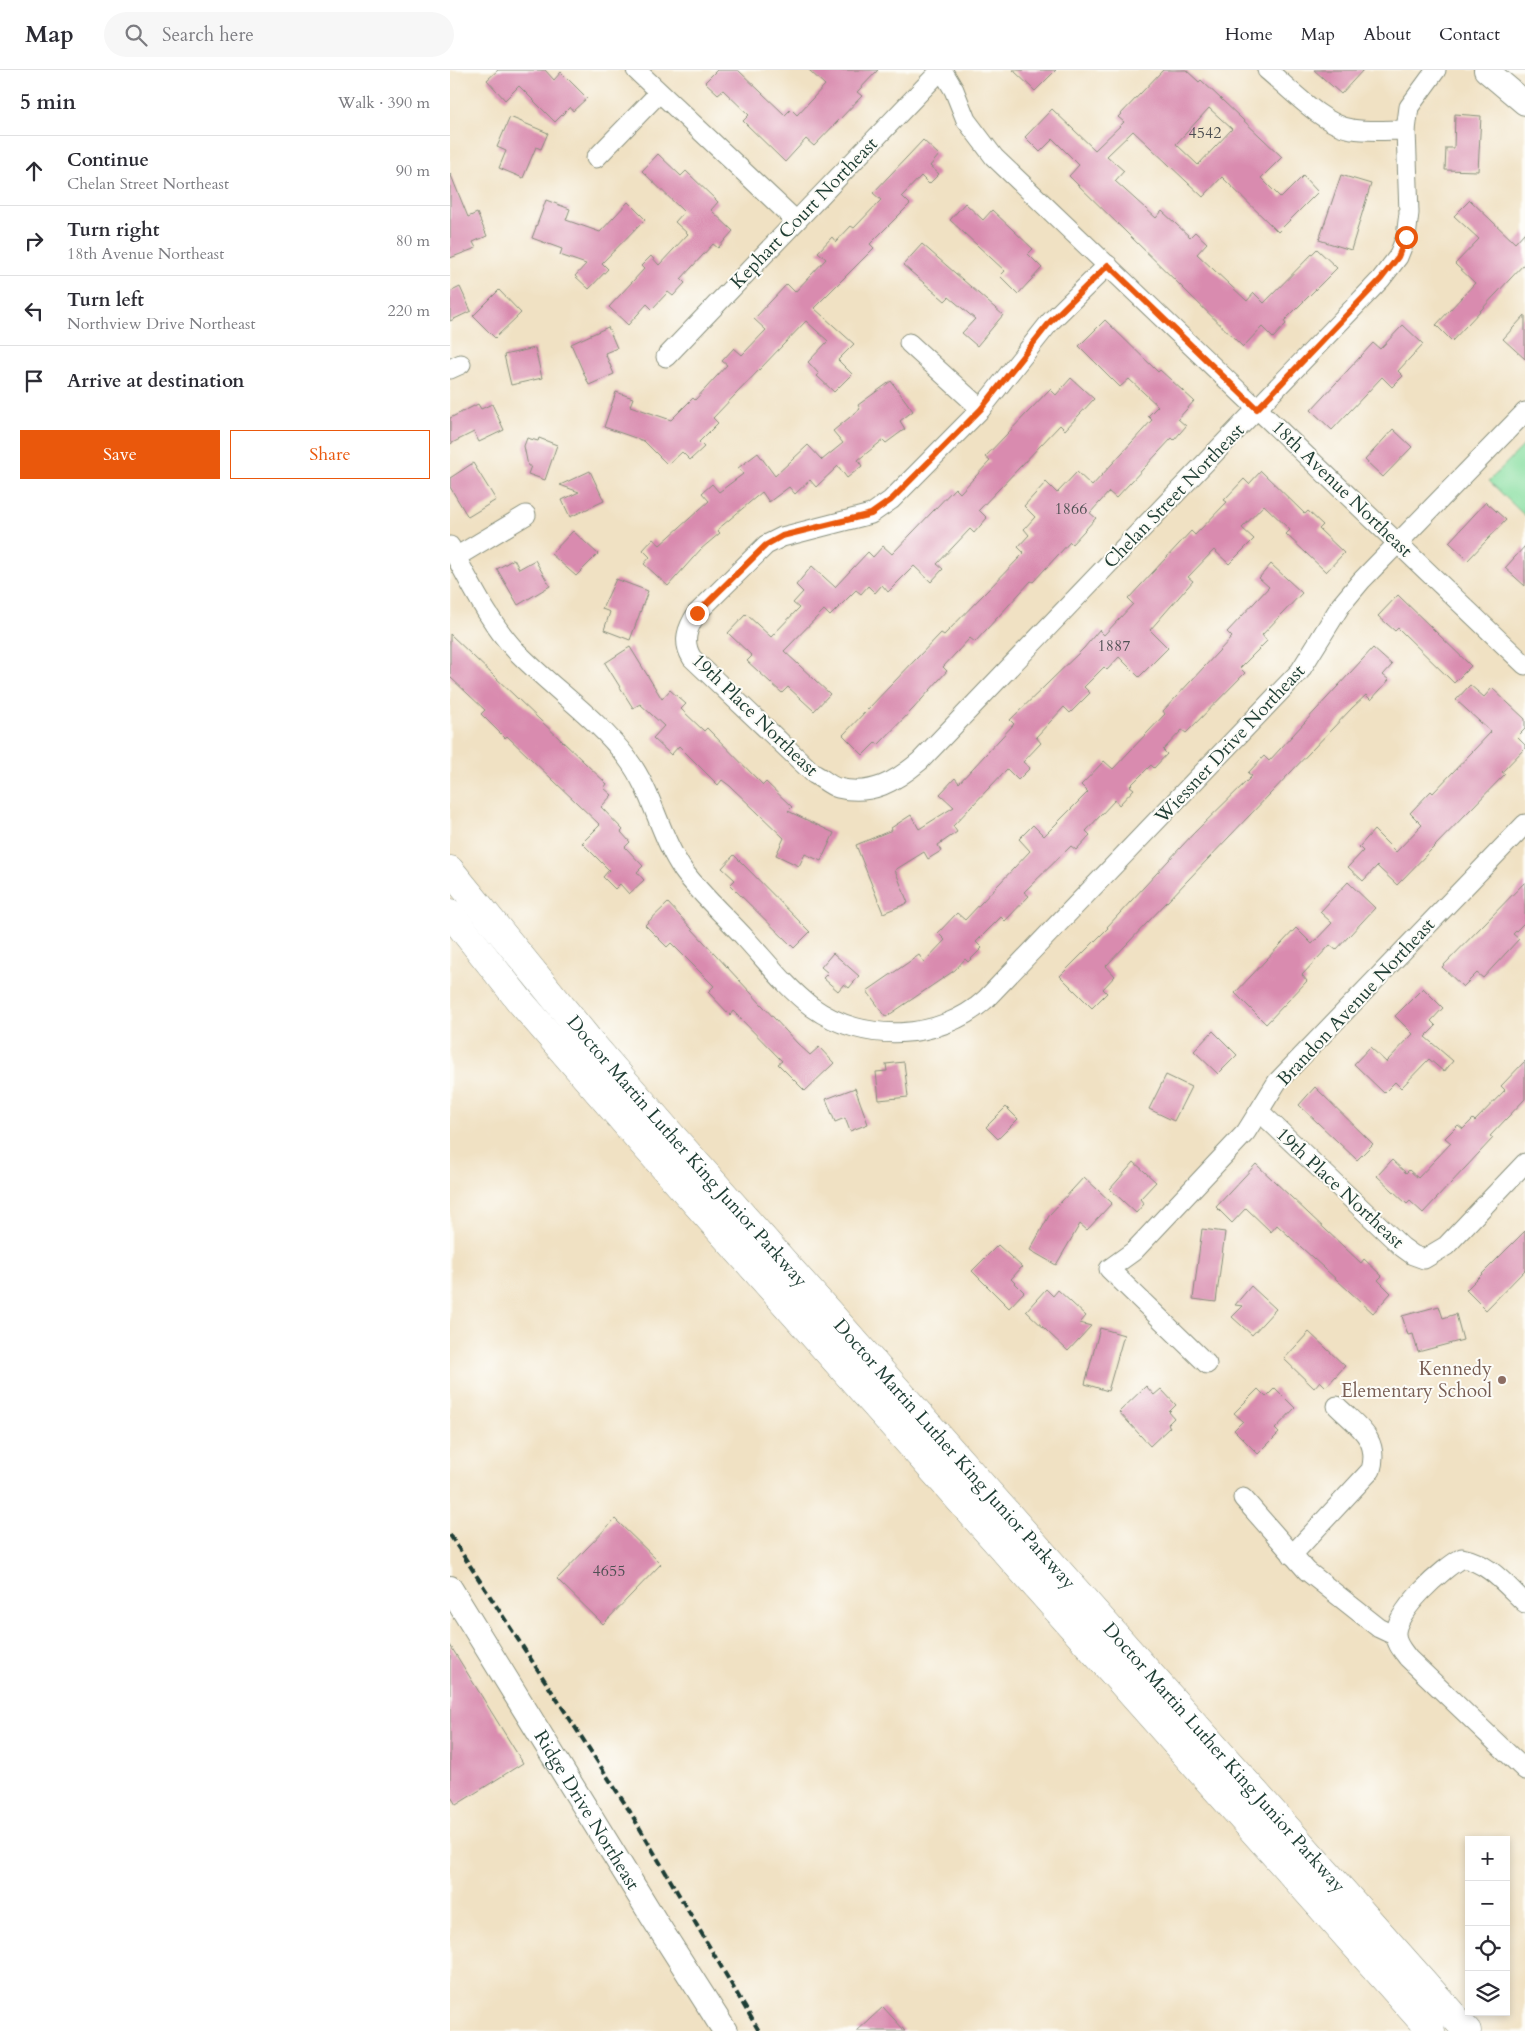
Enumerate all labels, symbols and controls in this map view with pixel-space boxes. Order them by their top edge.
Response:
search box [104,12,454,57]
text: Map [25,18,74,51]
icon: search [122,21,150,49]
text: Search here [162,22,254,48]
text: Home [1225,22,1273,47]
text: Map [1301,22,1335,47]
text: About [1363,22,1411,47]
text: Contact [1439,22,1500,47]
text: 5 min [20,88,76,117]
text: Walk · 390 m [338,92,430,114]
house number: 4542 [1189,122,1221,144]
street label: Kephart Court Northeast [725,131,883,295]
text: Continue [67,147,149,173]
icon: ahead [20,157,48,185]
text: 90 m [396,160,430,182]
text: Chelan Street Northeast [67,173,229,195]
text: Turn right [67,217,159,243]
route start [1395,226,1418,249]
icon: right [20,227,48,255]
text: 80 m [396,230,430,252]
text: 18th Avenue Northeast [67,243,224,265]
text: Turn left [67,287,144,313]
icon: left [20,297,48,325]
text: 220 m [388,300,430,322]
text: Northview Drive Northeast [67,313,256,335]
icon: arrive [20,367,48,395]
text: Arrive at destination [67,368,244,394]
street label: 18th Avenue Northeast [1266,415,1418,563]
street label: Chelan Street Northeast [1098,418,1250,574]
button: Save [20,430,220,479]
button: Share [230,430,430,479]
house number: 1866 [1055,498,1087,520]
route end [686,602,709,625]
house number: 1887 [1098,635,1130,657]
street label: 19th Place Northeast [686,648,824,782]
street label: Wiessner Drive Northeast [1148,659,1311,830]
street label: Brandon Avenue Northeast [1271,912,1441,1092]
street label: Doctor Martin Luther King Junior Parkway [561,1010,813,1293]
street label: 19th Place Northeast [1270,1122,1410,1254]
street label: Doctor Martin Luther King Junior Parkway [827,1313,1082,1595]
place label: Kennedy Elementary School [1341,1356,1492,1404]
marker: Kennedy Elementary School [1496,1374,1508,1386]
house number: 4655 [593,1560,625,1582]
street label: Doctor Martin Luther King Junior Parkway [1097,1617,1351,1898]
street label: Ridge Drive Northeast [528,1725,646,1895]
map controls [1465,1836,1510,2016]
button: + [1465,1836,1510,1881]
button: − [1465,1881,1510,1926]
button: locate [1465,1926,1510,1971]
button: layers [1465,1971,1510,2016]

